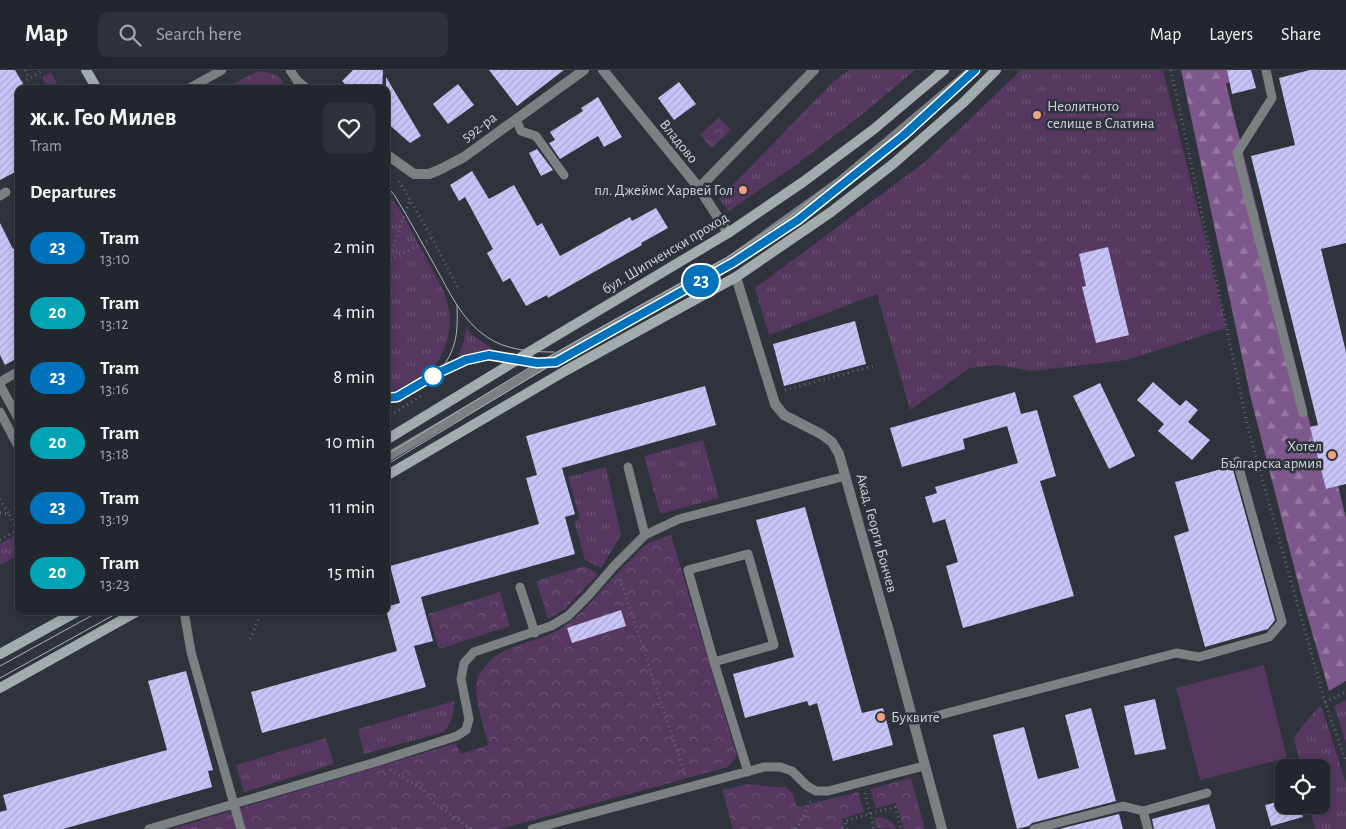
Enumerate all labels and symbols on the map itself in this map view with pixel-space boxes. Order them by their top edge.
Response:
place label: Неолитното селище в Слатина [1047,99,1155,131]
marker: Неолитното селище в Слатина [1031,109,1043,121]
street label: 592-ра [459,110,500,145]
street label: Владово [657,117,701,166]
place label: пл. Джеймс Харвей Гол [594,183,733,198]
marker: пл. Джеймс Харвей Гол [737,184,749,196]
street label: бул. Шипченски проход [600,210,731,297]
line badge: 23 [678,265,724,297]
unlabelled marker [422,365,444,387]
place label: Хотел Българска армия [1220,439,1322,471]
marker: Хотел Българска армия [1326,449,1338,461]
street label: Акад. Георги Бончев [853,472,900,594]
place label: Буквите [891,710,940,725]
marker: Буквите [875,711,887,723]

